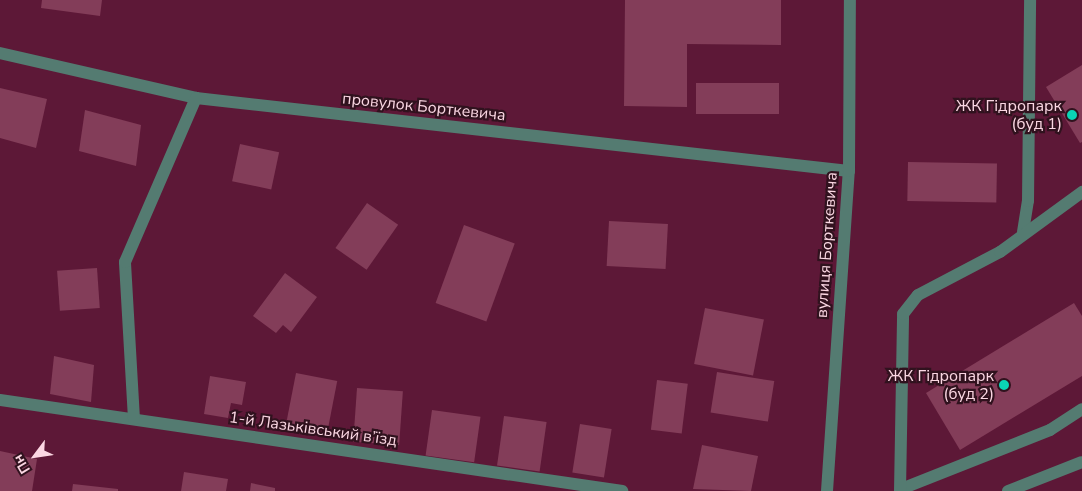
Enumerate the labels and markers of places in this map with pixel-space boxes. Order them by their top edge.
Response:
place label: ЖК Гідропарк (буд 1) [956,96,1062,134]
marker: ЖК Гідропарк (буд 1) [1066,109,1078,121]
place label: ЖК Гідропарк (буд 2) [888,366,994,404]
marker: ЖК Гідропарк (буд 2) [998,379,1010,391]

